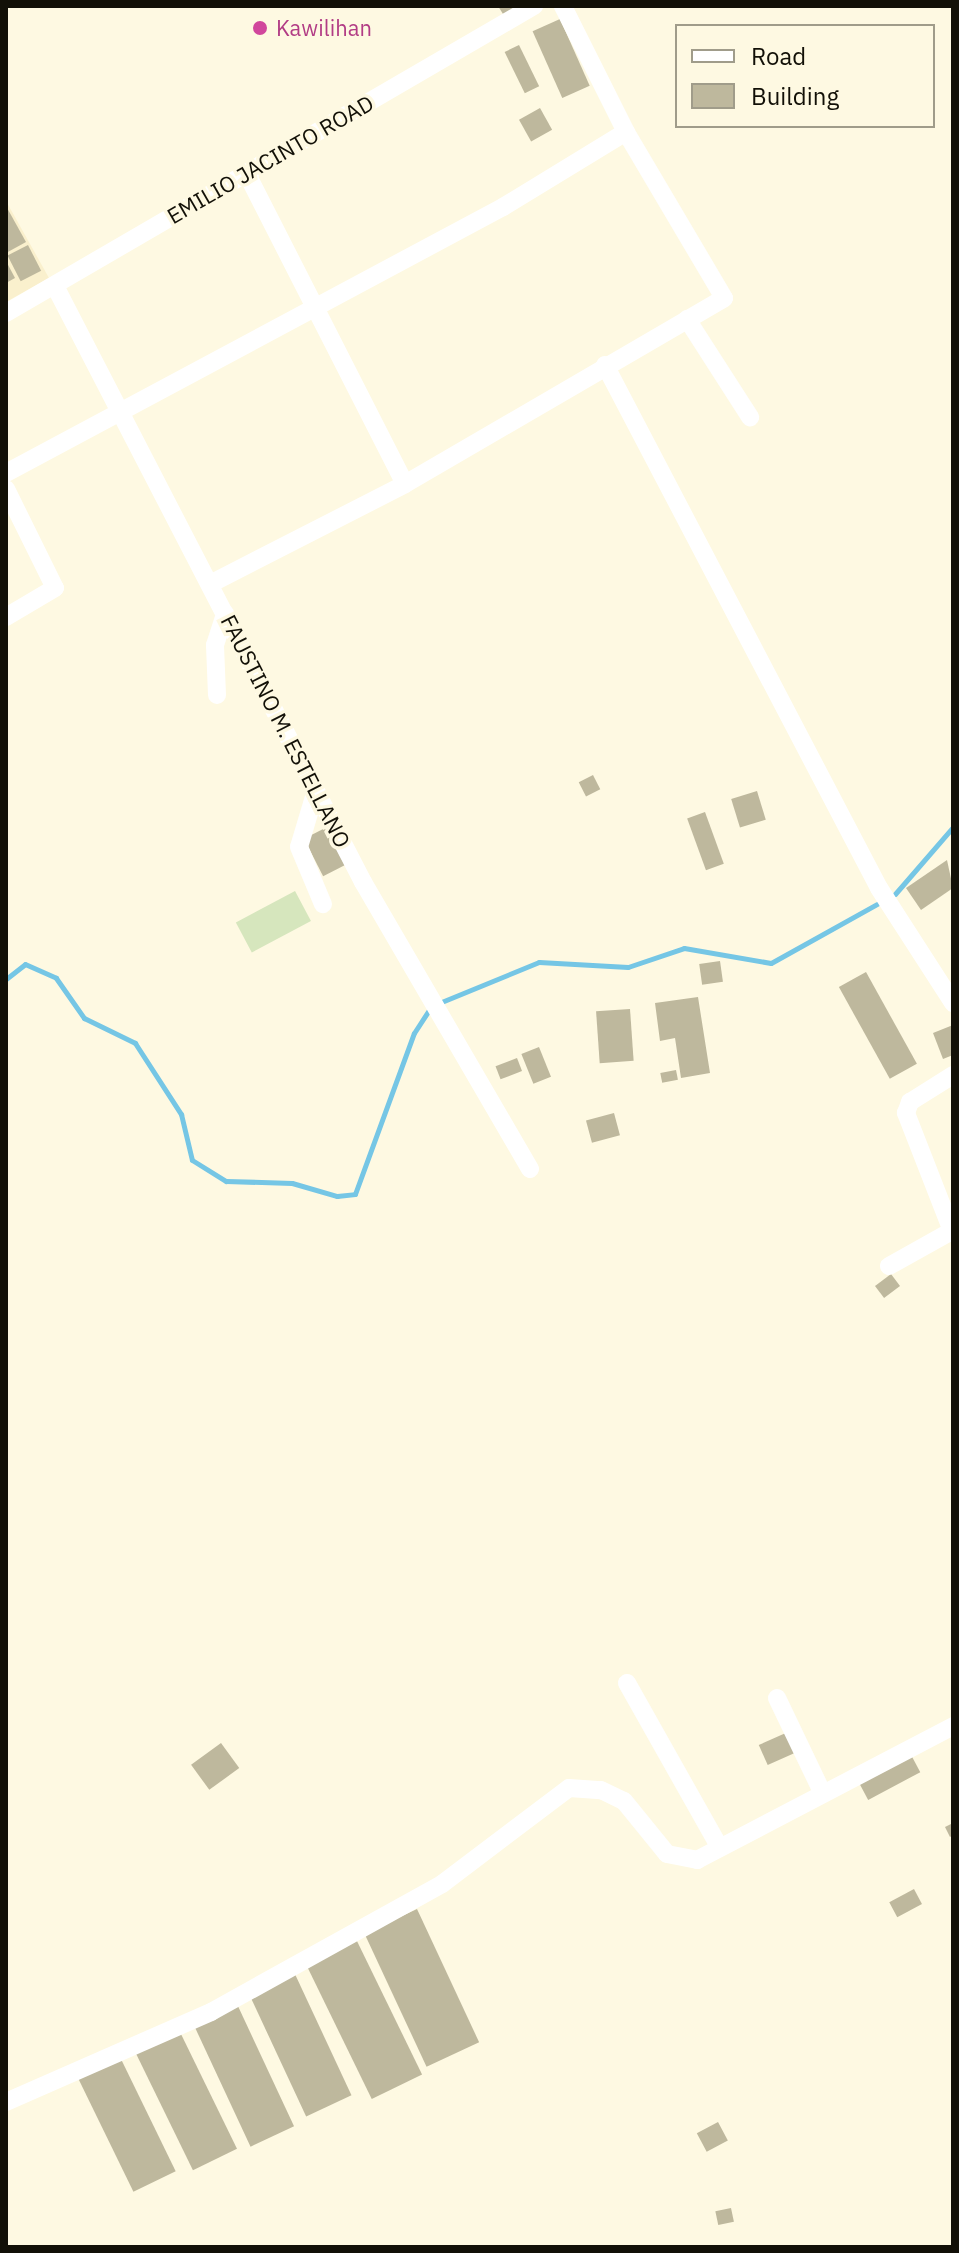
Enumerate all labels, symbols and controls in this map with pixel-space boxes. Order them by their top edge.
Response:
place label: Kawilihan [276,15,372,41]
marker: Kawilihan [251,19,269,37]
legend [675,24,935,128]
text: Road [751,40,806,72]
text: Building [751,80,839,112]
street label: EMILIO JACINTO ROAD [162,89,378,229]
street label: FAUSTINO M. ESTELLANO [216,610,356,852]

